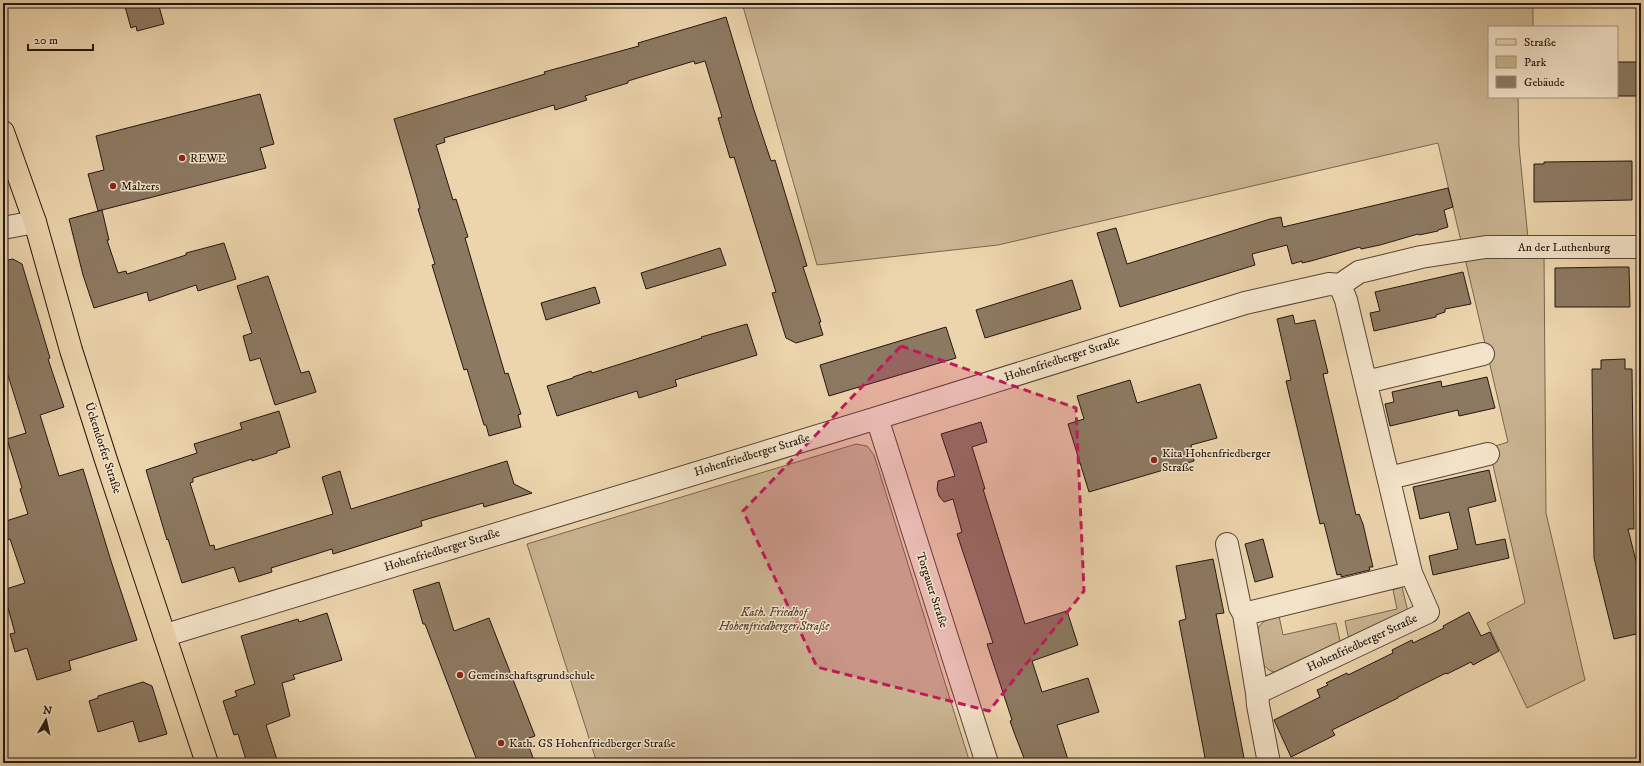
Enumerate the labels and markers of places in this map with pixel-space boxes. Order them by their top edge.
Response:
place label: REWE [190,151,226,166]
marker: REWE [177,153,187,163]
place label: Malzers [121,179,159,194]
marker: Malzers [108,181,118,191]
place label: Kita Hohenfriedberger Straße [1162,446,1271,475]
marker: Kita Hohenfriedberger Straße [1149,455,1159,465]
place label: Gemeinschaftsgrundschule [468,668,595,683]
marker: Gemeinschaftsgrundschule [455,670,465,680]
place label: Kath. GS Hohenfriedberger Straße [509,736,676,751]
marker: Kath. GS Hohenfriedberger Straße [496,738,506,748]

